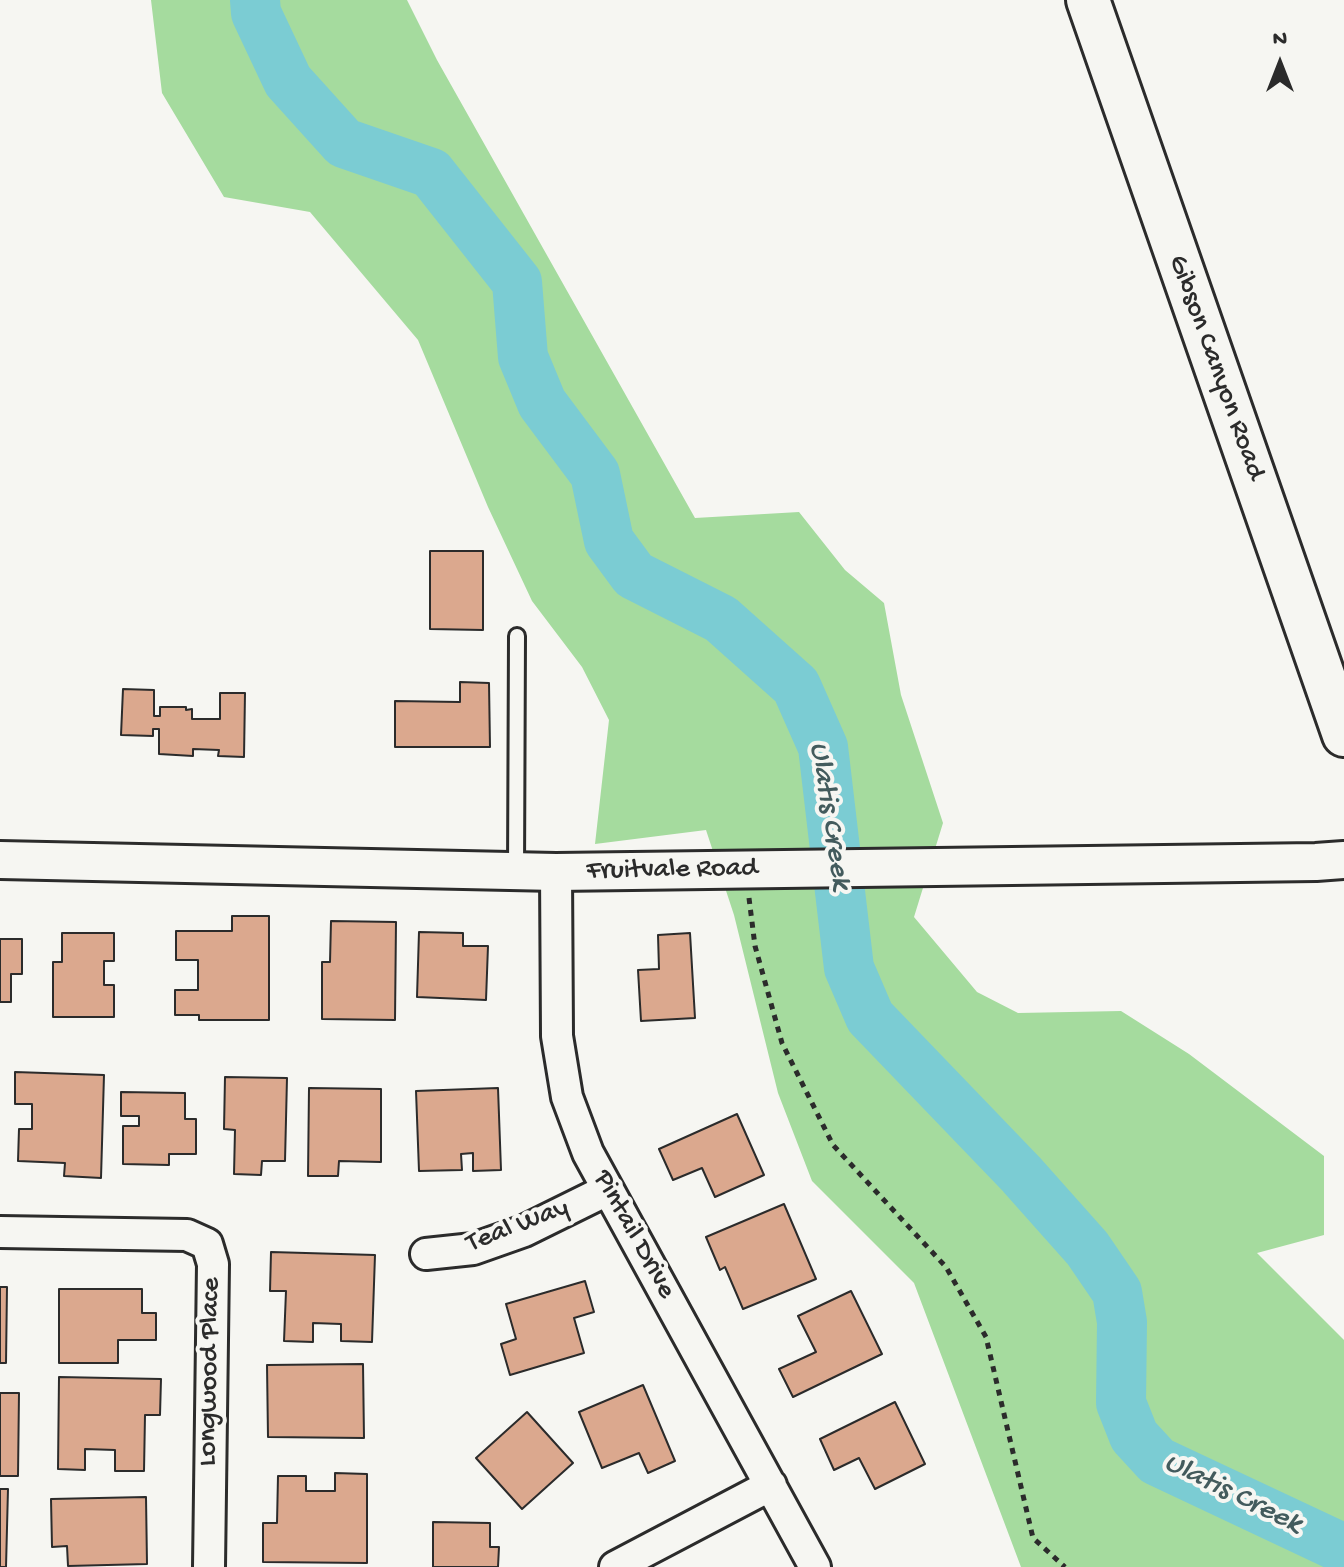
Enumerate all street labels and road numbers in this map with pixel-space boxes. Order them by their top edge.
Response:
street label: Gibson Canyon Road [1159,251,1271,485]
street label: Fruitvale Road [586,853,758,889]
street label: Pintail Drive [584,1165,682,1305]
street label: Teal Way [462,1192,574,1262]
street label: Longwood Place [193,1277,229,1467]

